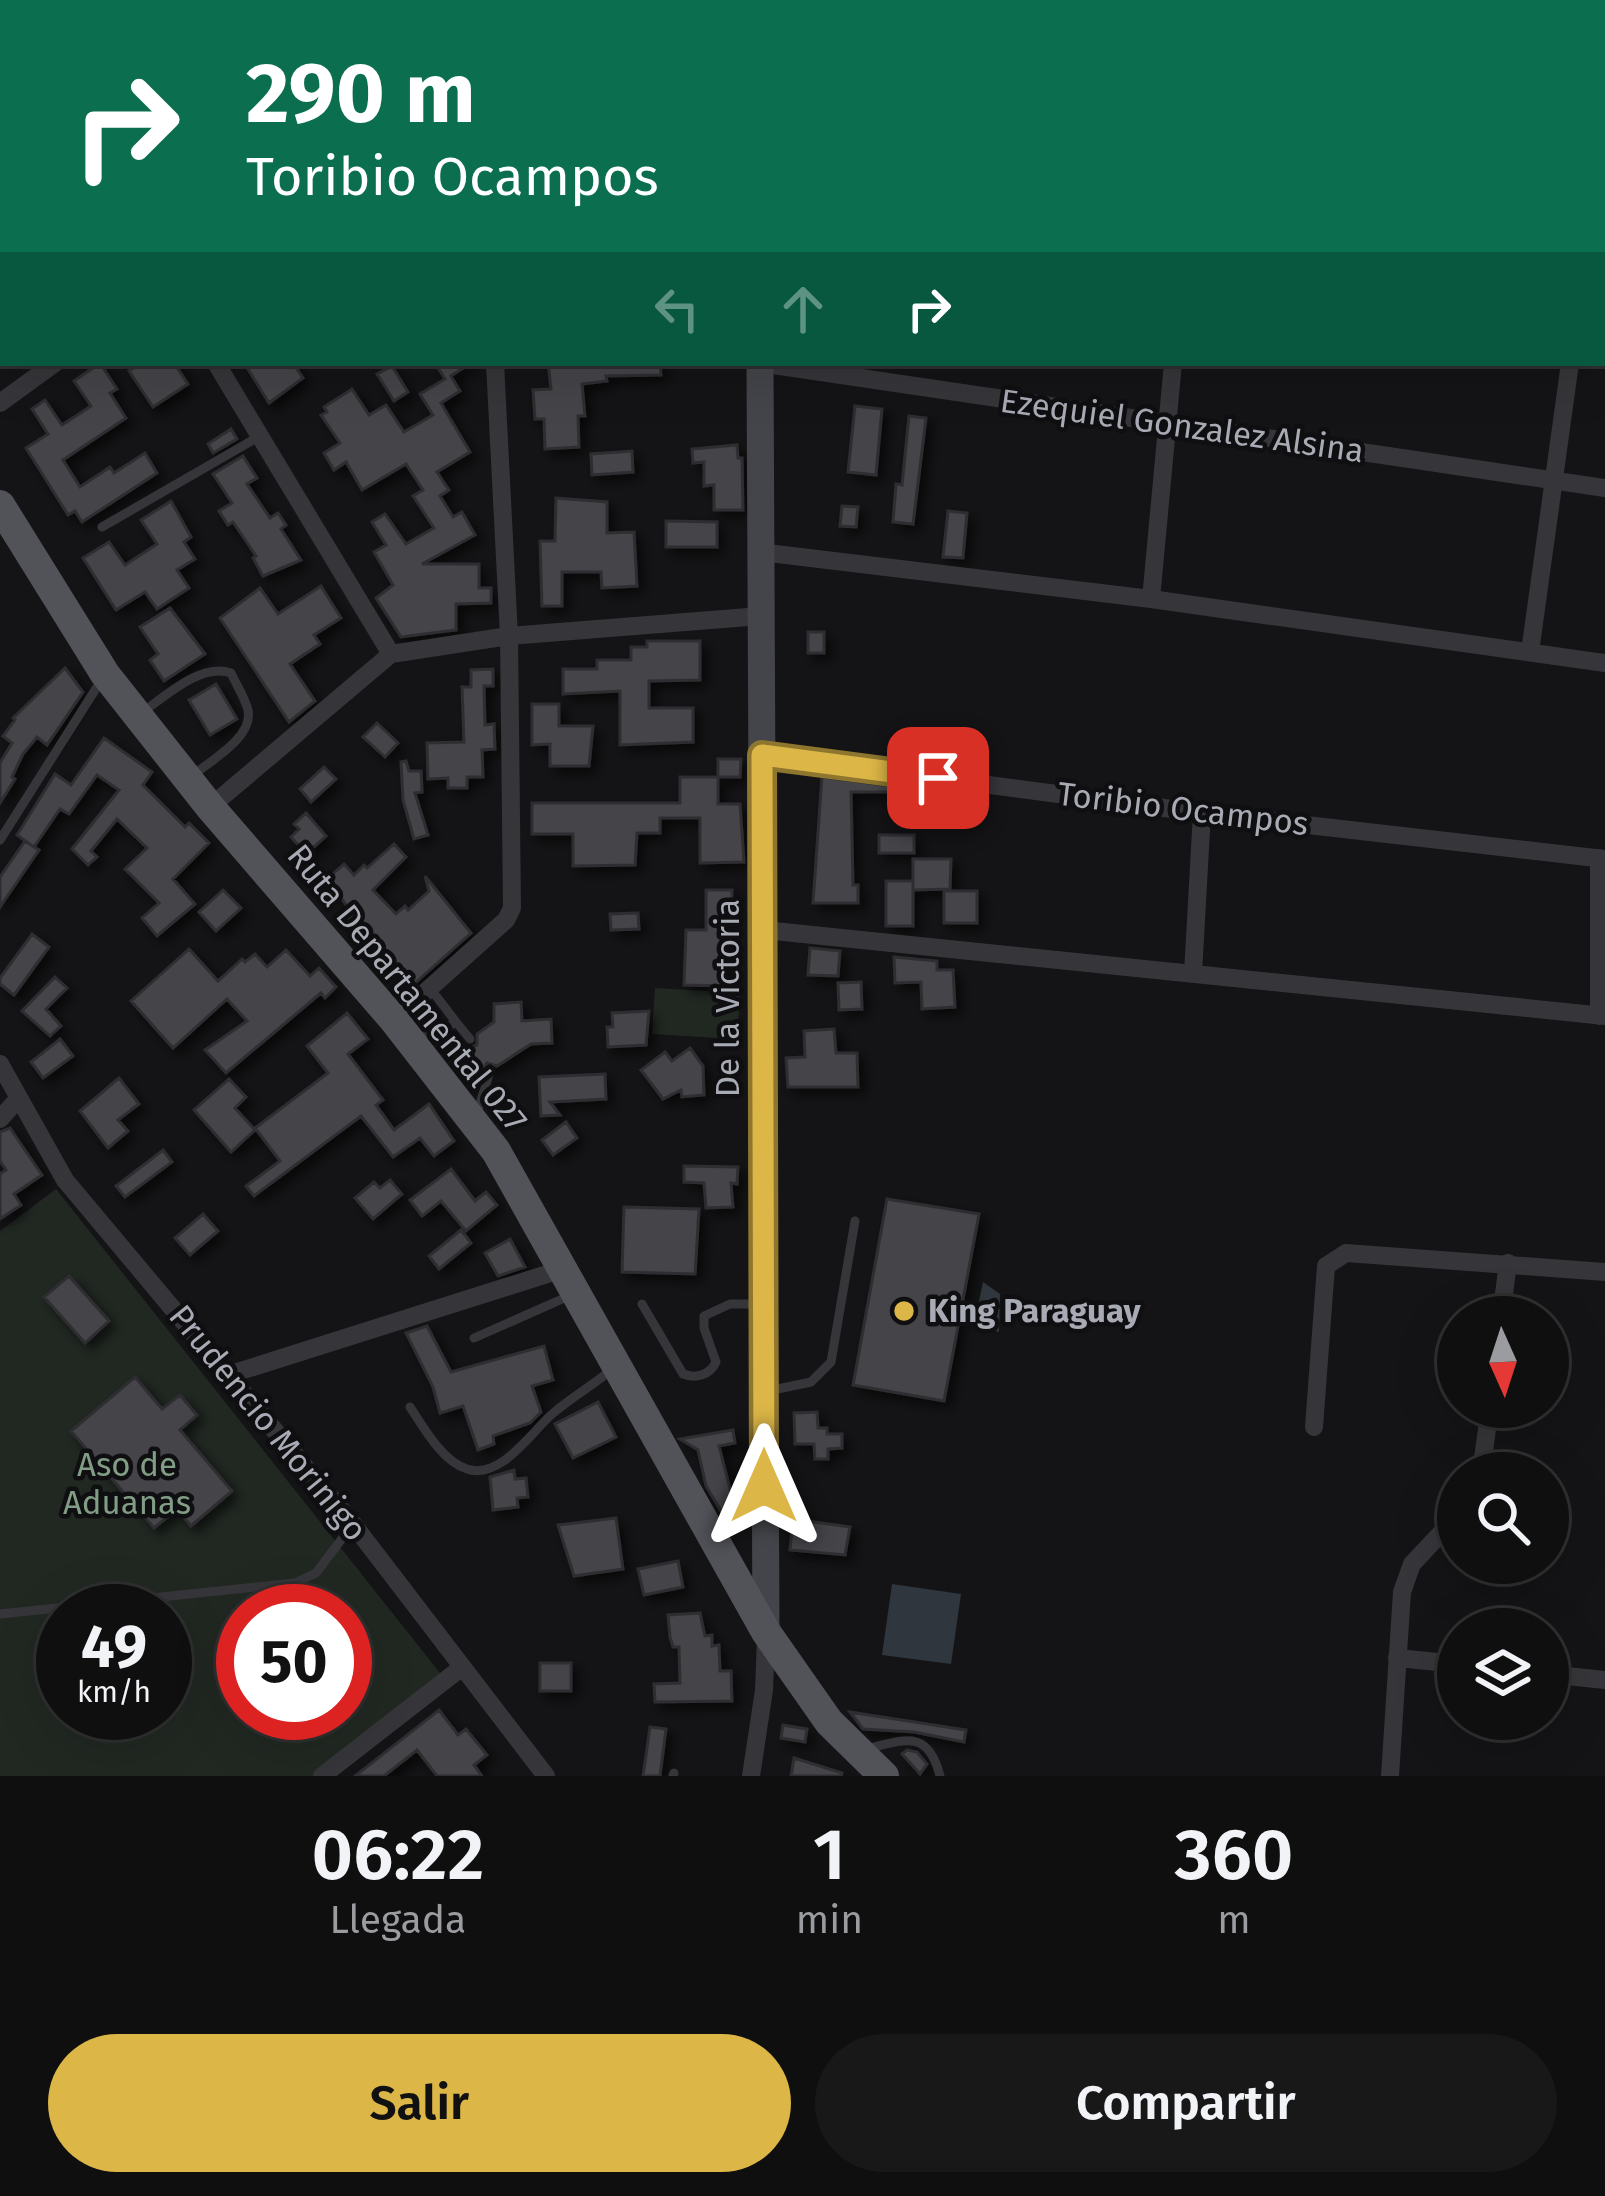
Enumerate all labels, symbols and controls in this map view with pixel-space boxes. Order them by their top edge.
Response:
text: 290 m [246,43,476,144]
icon: right [48,48,204,204]
text: Toribio Ocampos [246,145,659,209]
icon: left [644,276,710,342]
icon: ahead [770,276,836,342]
icon: right [896,276,962,342]
street label: Ezequiel Gonzalez Alsina [998,381,1366,471]
pin [887,727,989,829]
icon: arrive [905,745,971,811]
street label: Toribio Ocampos [1055,774,1311,844]
street label: Ruta Departamental 027 [279,836,535,1140]
street label: De la Victoria [708,899,748,1097]
place label: King Paraguay [928,1291,1142,1331]
north arrow [1437,1296,1569,1428]
map controls [1437,1296,1569,1740]
street label: Prudencio Morinigo [161,1297,375,1549]
marker: King Paraguay [891,1298,917,1324]
position arrow [701,1423,827,1549]
park label: Aso de Aduanas [63,1445,191,1523]
button: search [1437,1452,1569,1584]
speed limit sign: 50 [216,1584,372,1740]
button: layers [1437,1608,1569,1740]
text: 49 [81,1611,147,1683]
text: km/h [77,1674,151,1710]
text: 06:22 [312,1812,484,1898]
text: 1 [813,1812,846,1898]
text: 360 [1175,1812,1293,1898]
text: Llegada [330,1897,466,1943]
text: min [796,1897,863,1943]
text: m [1217,1897,1251,1943]
button: Salir [48,2034,791,2172]
button: Compartir [815,2034,1557,2172]

